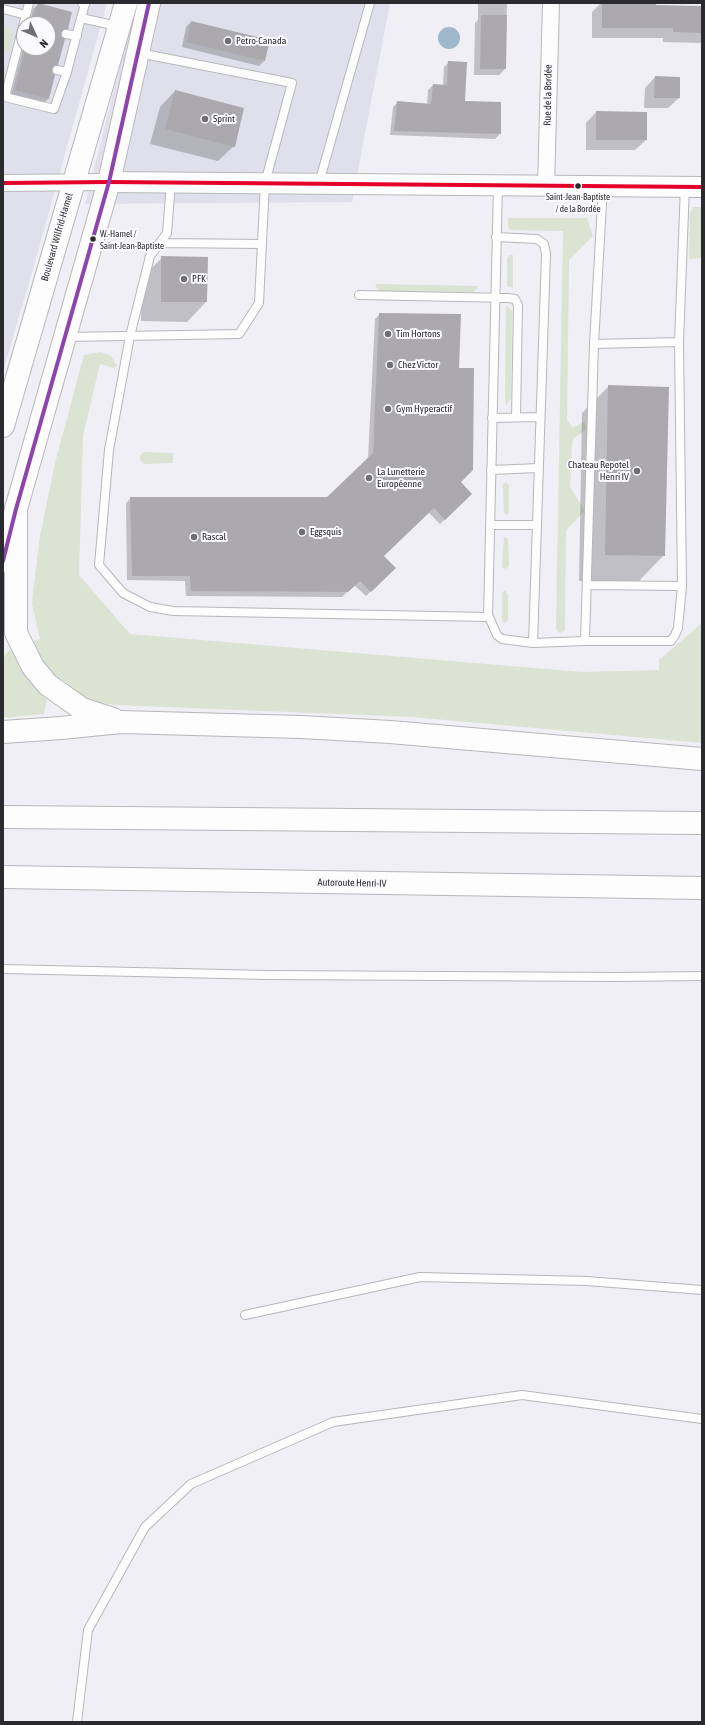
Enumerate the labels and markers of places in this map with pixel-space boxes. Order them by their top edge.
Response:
place label: Petro-Canada [236,35,286,47]
marker: Petro-Canada [223,36,233,46]
place label: Sprint [213,113,235,125]
marker: Sprint [200,114,210,124]
marker: Saint-Jean-Baptiste / de la Bordée [573,181,583,191]
place label: Saint-Jean-Baptiste / de la Bordée [546,192,610,213]
place label: W.-Hamel / Saint-Jean-Baptiste [100,229,164,250]
marker: W.-Hamel / Saint-Jean-Baptiste [88,234,98,244]
place label: PFK [192,273,206,285]
marker: PFK [179,274,189,284]
place label: Tim Hortons [396,328,440,340]
marker: Tim Hortons [383,329,393,339]
place label: Chez Victor [398,359,438,371]
marker: Chez Victor [385,360,395,370]
place label: Gym Hyperactif [396,403,452,415]
marker: Gym Hyperactif [383,404,393,414]
place label: Chateau Repotel Henri IV [568,459,629,482]
place label: La Lunetterie Européenne [377,466,425,490]
marker: Chateau Repotel Henri IV [632,466,642,476]
marker: La Lunetterie Européenne [364,473,374,483]
place label: Eggsquis [310,526,342,538]
marker: Eggsquis [297,527,307,537]
place label: Rascal [202,531,226,543]
marker: Rascal [189,532,199,542]

